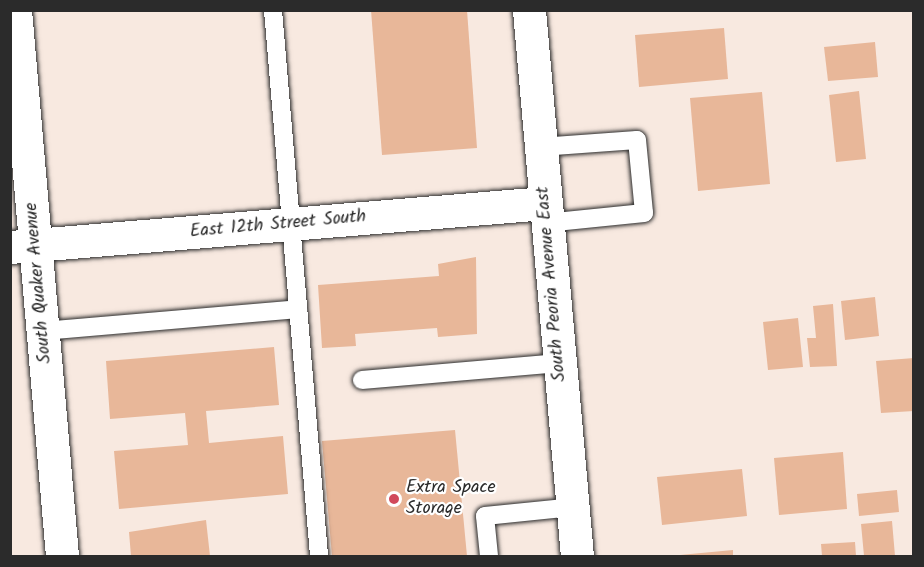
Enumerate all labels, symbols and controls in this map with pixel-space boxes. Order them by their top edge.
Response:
street label: South Peoria Avenue East [533,185,571,383]
street label: South Quaker Avenue [21,202,57,364]
street label: East 12th Street South [189,207,367,243]
place label: Extra Space Storage [406,478,496,520]
marker: Extra Space Storage [387,492,401,506]

